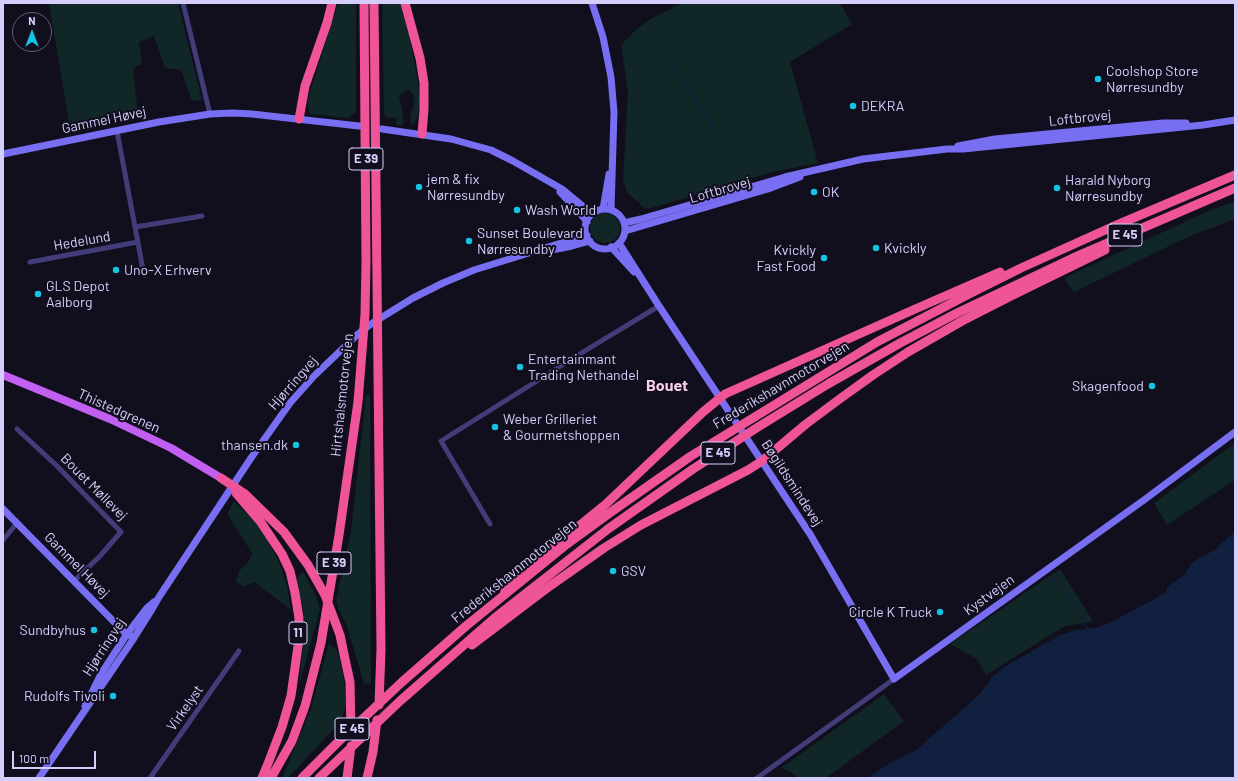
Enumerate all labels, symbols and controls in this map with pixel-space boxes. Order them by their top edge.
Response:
north arrow [12,12,52,52]
text: N [28,14,36,27]
place label: Coolshop Store Nørresundby [1106,63,1198,96]
marker: Coolshop Store Nørresundby [1093,74,1103,84]
place label: DEKRA [861,98,904,114]
marker: DEKRA [848,101,858,111]
street label: Gammel Høvej [60,103,148,137]
street label: Loftbrovej [1048,106,1112,130]
road number: E 39 [349,148,383,170]
place label: jem & fix Nørresundby [427,171,505,204]
place label: Harald Nyborg Nørresundby [1065,172,1151,204]
street label: Loftbrovej [687,173,753,207]
marker: jem & fix Nørresundby [414,182,424,192]
marker: Harald Nyborg Nørresundby [1052,183,1062,193]
place label: OK [822,184,839,200]
marker: OK [809,187,819,197]
place label: Wash World [525,202,596,218]
marker: Wash World [512,205,522,215]
road number: E 45 [1108,224,1142,246]
place label: Sunset Boulevard Nørresundby [477,225,583,258]
street label: Hedelund [52,228,112,254]
marker: Sunset Boulevard Nørresundby [464,236,474,246]
place label: Kvickly [884,240,926,256]
place label: Kvickly Fast Food [756,242,816,274]
marker: Kvickly [871,243,881,253]
marker: Kvickly Fast Food [819,253,829,263]
place label: Uno-X Erhverv [124,262,212,278]
marker: Uno-X Erhverv [111,265,121,275]
place label: GLS Depot Aalborg [46,278,110,310]
marker: GLS Depot Aalborg [33,289,43,299]
street label: Hirtshalsmotorvejen [327,333,357,457]
street label: Frederikshavnmotorvejen [710,338,852,432]
place label: Entertainmant Trading Nethandel [528,351,639,384]
street label: Hjørringvej [265,353,321,413]
marker: Entertainmant Trading Nethandel [515,362,525,372]
district label: Bouet [646,376,688,396]
place label: Skagenfood [1072,378,1144,394]
marker: Skagenfood [1147,381,1157,391]
street label: Thistedgrenen [75,385,163,437]
place label: Weber Grilleriet & Gourmetshoppen [503,411,620,444]
marker: Weber Grilleriet & Gourmetshoppen [490,422,500,432]
place label: thansen.dk [221,437,288,453]
street label: Bøgildsmindevej [758,437,826,529]
marker: thansen.dk [291,440,301,450]
road number: E 45 [701,442,735,464]
street label: Bouet Møllevej [57,450,131,524]
street label: Frederikshavnmotorvejen [448,515,580,627]
street label: Gammel Høvej [41,529,113,601]
road number: E 39 [317,552,351,574]
place label: GSV [621,563,646,579]
marker: GSV [608,566,618,576]
street label: Kystvejen [960,571,1018,619]
place label: Circle K Truck [849,604,932,620]
marker: Circle K Truck [935,607,945,617]
street label: Hjørringvej [79,615,129,679]
place label: Sundbyhus [19,622,86,638]
road number: 11 [289,622,307,644]
marker: Sundbyhus [89,625,99,635]
street label: Virkelyst [163,682,207,734]
place label: Rudolfs Tivoli [24,688,105,704]
marker: Rudolfs Tivoli [108,691,118,701]
road number: E 45 [335,718,369,740]
scale bar [14,743,98,769]
text: 100 m [19,751,49,765]

